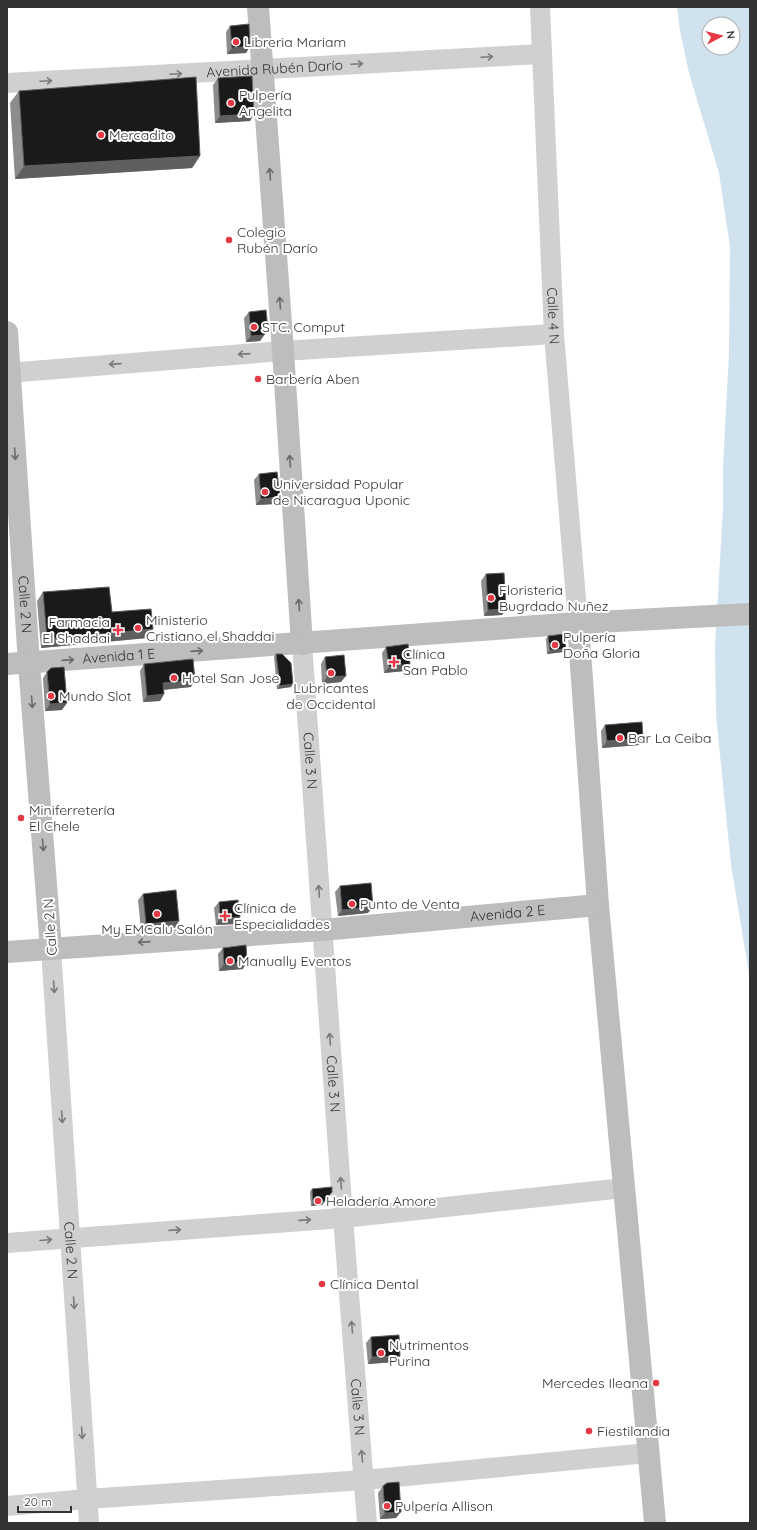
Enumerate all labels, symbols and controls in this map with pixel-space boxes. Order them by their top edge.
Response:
north arrow [701,16,741,56]
text: N [723,30,738,40]
place label: Libreria Mariam [244,33,346,51]
marker: Libreria Mariam [231,37,241,47]
one-way arrow [480,54,493,61]
street label: Avenida Rubén Darío [206,56,343,81]
one-way arrow [350,60,363,68]
one-way arrow [169,70,182,77]
one-way arrow [39,77,52,84]
place label: Pulpería Angelita [239,86,292,120]
marker: Pulpería Angelita [226,98,236,108]
place label: Mercadito [109,126,174,144]
marker: Mercadito [96,130,106,140]
one-way arrow [267,168,274,181]
place label: Colegio Rubén Darío [237,223,318,257]
marker: Colegio Rubén Darío [224,235,234,245]
street label: Calle 4 N [543,287,564,345]
one-way arrow [276,297,283,310]
place label: STC. Comput [262,318,345,336]
marker: STC. Comput [249,322,259,332]
one-way arrow [238,351,251,358]
one-way arrow [109,361,122,368]
place label: Barbería Aben [266,370,360,388]
marker: Barbería Aben [253,374,263,384]
one-way arrow [12,447,19,460]
one-way arrow [287,455,294,468]
place label: Universidad Popular de Nicaragua Uponic [273,475,410,509]
marker: Universidad Popular de Nicaragua Uponic [260,487,270,497]
street label: Calle 2 N [14,575,36,634]
place label: Floristeria Bugrdado Nuñez [499,581,609,615]
marker: Floristeria Bugrdado Nuñez [486,593,496,603]
one-way arrow [296,599,303,612]
place label: Ministerio Cristiano el Shaddai [146,611,274,645]
place label: Farmacia El Shaddai [42,613,110,647]
marker: Ministerio Cristiano el Shaddai [133,623,143,633]
marker: Farmacia El Shaddai [113,625,123,635]
place label: Pulpería Doña Gloria [563,628,640,662]
marker: Pulpería Doña Gloria [550,640,560,650]
street label: Avenida 1 E [82,644,156,668]
place label: Clínica San Pablo [403,645,468,679]
one-way arrow [190,648,203,655]
marker: Clínica San Pablo [388,656,400,668]
one-way arrow [61,657,74,664]
marker: Lubricantes de Occidental [326,668,336,678]
place label: Hotel San Jose [182,669,279,687]
marker: Hotel San Jose [169,673,179,683]
place label: Lubricantes de Occidental [286,679,376,713]
place label: Mundo Slot [59,687,132,705]
marker: Mundo Slot [46,691,56,701]
one-way arrow [28,695,35,708]
place label: Bar La Ceiba [628,729,712,747]
street label: Calle 3 N [299,732,321,790]
marker: Bar La Ceiba [615,733,625,743]
place label: Miniferretería El Chele [29,801,115,835]
marker: Miniferretería El Chele [16,813,26,823]
one-way arrow [40,838,47,851]
one-way arrow [316,885,323,898]
place label: Punto de Venta [360,895,460,913]
street label: Calle 2 N [39,898,61,956]
place label: Clínica de Especialidades [234,899,330,933]
marker: Punto de Venta [347,899,357,909]
street label: Avenida 2 E [469,901,546,926]
marker: My EMCalu Salón [152,909,162,919]
marker: Clínica de Especialidades [219,910,231,922]
place label: My EMCalu Salón [101,920,213,938]
one-way arrow [138,939,151,946]
place label: Manually Eventos [238,952,351,970]
marker: Manually Eventos [225,956,235,966]
one-way arrow [50,980,57,993]
one-way arrow [327,1033,334,1046]
street label: Calle 3 N [322,1055,344,1113]
one-way arrow [58,1110,65,1123]
one-way arrow [337,1177,344,1190]
place label: Heladería Amore [326,1192,436,1210]
marker: Heladería Amore [313,1196,323,1206]
one-way arrow [298,1217,311,1224]
street label: Calle 2 N [60,1221,82,1280]
one-way arrow [168,1227,181,1234]
one-way arrow [39,1236,52,1244]
place label: Clínica Dental [330,1275,419,1293]
marker: Clínica Dental [317,1279,327,1289]
one-way arrow [70,1296,77,1309]
one-way arrow [348,1321,355,1334]
place label: Nutrimentos Purina [389,1336,469,1370]
marker: Nutrimentos Purina [376,1348,386,1358]
place label: Mercedes Ileana [542,1374,648,1392]
street label: Calle 3 N [347,1378,369,1436]
marker: Mercedes Ileana [651,1378,661,1388]
place label: Fiestilandia [597,1422,670,1440]
one-way arrow [79,1426,86,1439]
marker: Fiestilandia [584,1426,594,1436]
one-way arrow [359,1450,366,1463]
scale bar [18,1488,71,1514]
text: 20 m [24,1494,52,1509]
place label: Pulpería Allison [395,1497,493,1515]
marker: Pulpería Allison [382,1501,392,1511]

